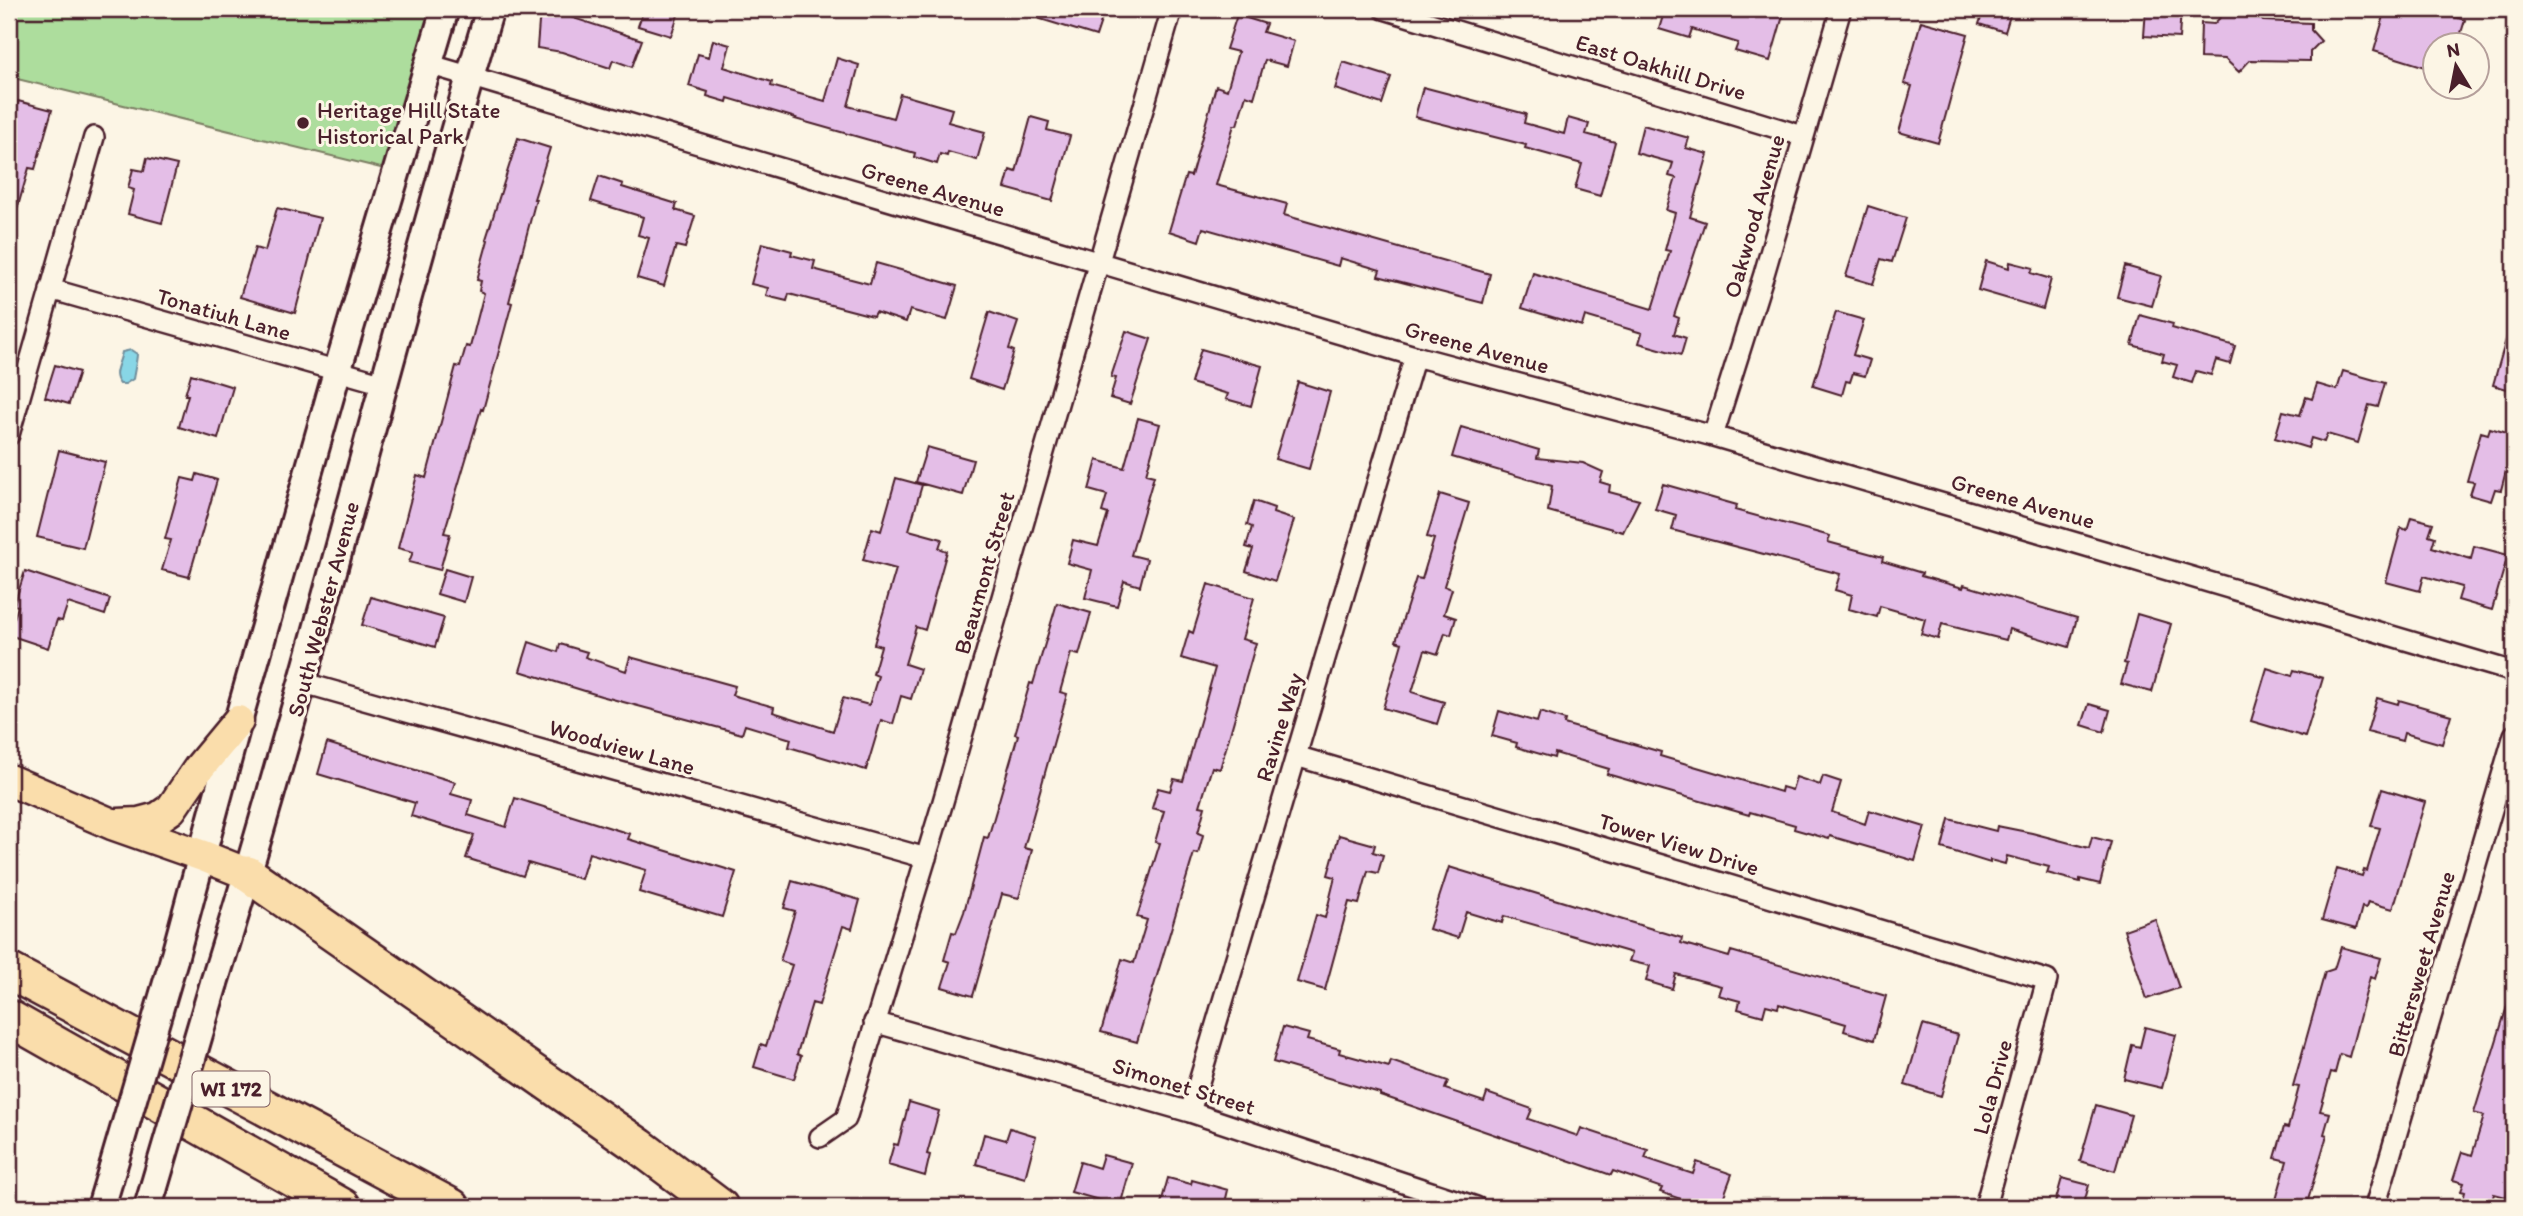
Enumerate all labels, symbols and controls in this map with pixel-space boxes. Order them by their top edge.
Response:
street label: East Oakhill Drive [1572,28,1750,106]
north arrow [2422,32,2492,102]
text: N [2445,37,2461,62]
place label: Heritage Hill State Historical Park [317,96,501,150]
marker: Heritage Hill State Historical Park [295,115,311,131]
street label: Oakwood Avenue [1717,131,1791,301]
street label: Greene Avenue [858,155,1008,223]
street label: Tonatiuh Lane [154,281,294,347]
street label: Greene Avenue [1402,314,1552,380]
street label: Greene Avenue [1948,467,2098,535]
street label: Beaumont Street [947,488,1021,658]
street label: South Webster Avenue [281,498,365,720]
street label: Ravine Way [1249,669,1309,785]
street label: Woodview Lane [546,713,698,781]
street label: Tower View Drive [1596,806,1762,882]
street label: Bittersweet Avenue [2381,868,2461,1060]
street label: Lola Drive [1966,1036,2018,1138]
street label: Simonet Street [1109,1051,1259,1121]
road number: WI 172 [192,1072,270,1106]

